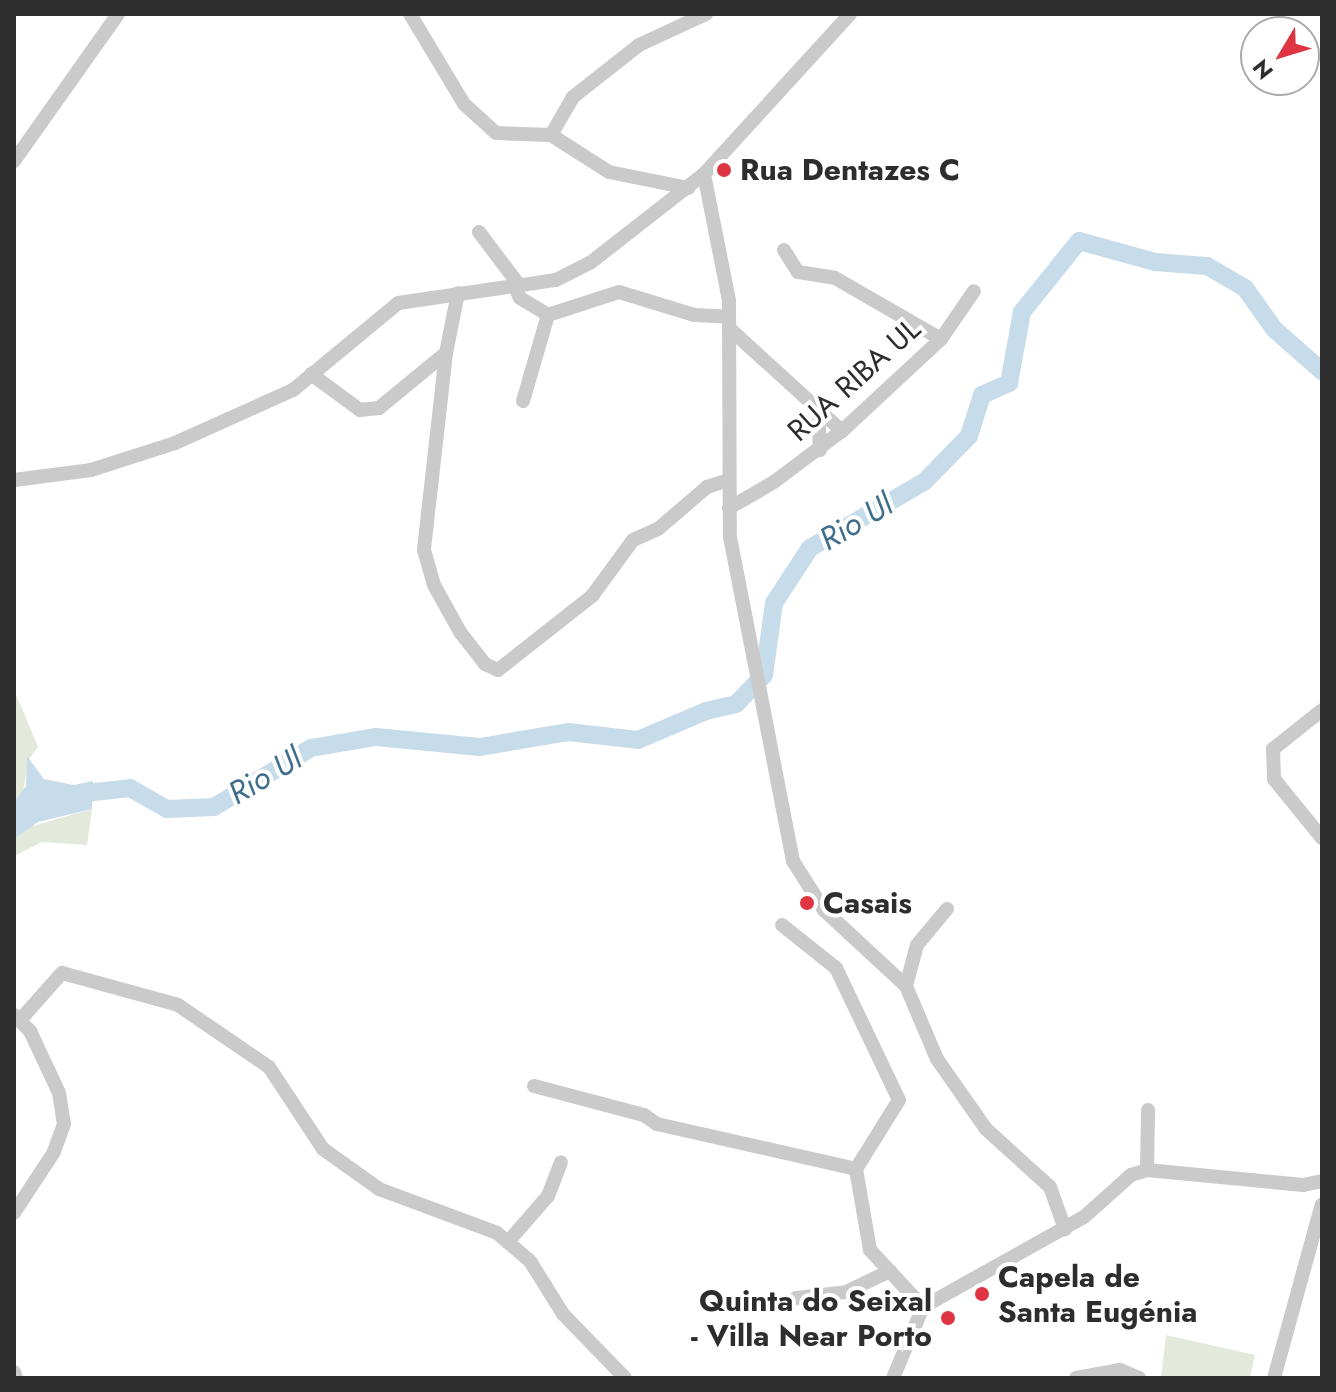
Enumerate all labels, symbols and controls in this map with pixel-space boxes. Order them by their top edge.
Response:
north arrow [1240,16,1320,96]
text: N [1245,53,1281,86]
place label: Rua Dentazes C [740,152,960,188]
marker: Rua Dentazes C [715,161,733,179]
street label: RUA RIBA UL [780,311,928,449]
water label: Rio Ul [812,485,900,559]
water label: Rio Ul [221,739,309,813]
place label: Casais [823,885,912,921]
marker: Casais [798,894,816,912]
place label: Capela de Santa Eugénia [998,1259,1197,1330]
place label: Quinta do Seixal - Villa Near Porto [691,1283,932,1354]
marker: Capela de Santa Eugénia [973,1285,991,1303]
marker: Quinta do Seixal - Villa Near Porto [939,1309,957,1327]

